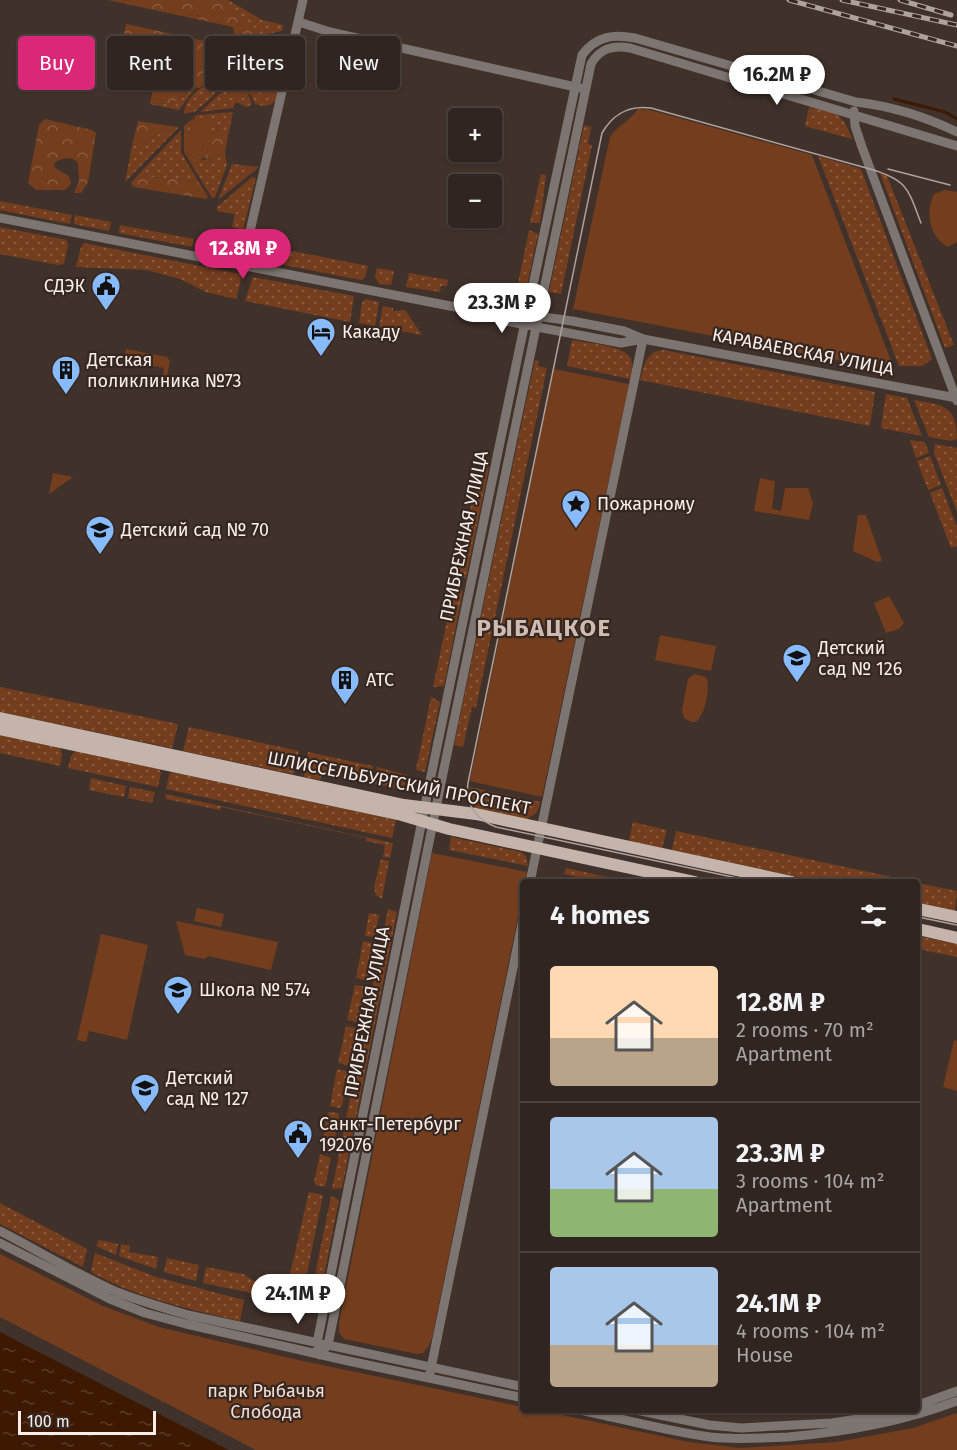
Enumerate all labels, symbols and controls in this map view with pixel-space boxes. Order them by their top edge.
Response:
chip: Buy [18,36,95,90]
chip: Rent [107,36,193,90]
chip: Filters [205,36,305,90]
chip: New [317,36,400,90]
pin: 16.2M ₽ [722,55,832,106]
text: 16.2M ₽ [743,62,811,86]
map controls [448,108,502,228]
button: + [448,108,502,162]
button: − [448,174,502,228]
pin: 12.8M ₽ [188,229,298,280]
text: 12.8M ₽ [209,236,277,260]
public building icon: СДЭК [90,270,122,312]
place label: СДЭК [44,275,85,297]
pin: 23.3M ₽ [447,283,557,334]
text: 23.3M ₽ [468,290,536,314]
hotel icon: Какаду [305,316,337,358]
place label: Какаду [342,321,400,343]
street label: КАРАВАЕВСКАЯ УЛИЦА [710,324,896,381]
place label: Детская поликлиника №73 [86,349,242,392]
building icon: Детская поликлиника №73 [50,354,82,396]
street label: ПРИБРЕЖНАЯ УЛИЦА [435,448,493,623]
place icon: Пожарному [560,488,592,530]
place label: Пожарному [597,493,695,515]
school or university icon: Детский сад № 70 [84,514,116,556]
place label: Детский сад № 70 [120,519,269,541]
district label: РЫБАЦКОЕ [476,614,612,642]
place label: Детский сад № 126 [817,637,902,680]
school or university icon: Детский сад № 126 [781,642,813,684]
building icon: АТС [329,664,361,706]
place label: АТС [366,669,394,691]
street label: ШЛИССЕЛЬБУРГСКИЙ ПРОСПЕКТ [266,747,533,819]
icon: filters [857,899,890,932]
text: 4 homes [550,900,650,931]
street label: ПРИБРЕЖНАЯ УЛИЦА [340,924,395,1100]
school or university icon: Школа № 574 [162,974,194,1016]
place label: Школа № 574 [199,979,311,1001]
text: 12.8M ₽ [736,987,825,1018]
icon: home [598,990,670,1062]
text: 2 rooms · 70 m² [736,1018,874,1042]
text: Apartment [736,1042,832,1066]
place label: Детский сад № 127 [165,1067,249,1110]
school or university icon: Детский сад № 127 [129,1072,161,1114]
place label: Санкт-Петербург 192076 [319,1113,461,1156]
public building icon: Санкт-Петербург 192076 [282,1118,314,1160]
text: 23.3M ₽ [736,1138,825,1169]
icon: home [598,1141,670,1213]
text: 3 rooms · 104 m² [736,1169,884,1193]
text: Apartment [736,1193,832,1217]
pin: 24.1M ₽ [243,1274,353,1325]
text: 24.1M ₽ [265,1281,331,1305]
text: 24.1M ₽ [736,1288,821,1319]
icon: home [598,1291,670,1363]
text: 4 rooms · 104 m² [736,1319,885,1343]
text: House [736,1343,793,1367]
park label: парк Рыбачья Слобода [207,1380,325,1423]
scale bar [18,1408,156,1436]
text: 100 m [27,1412,70,1431]

